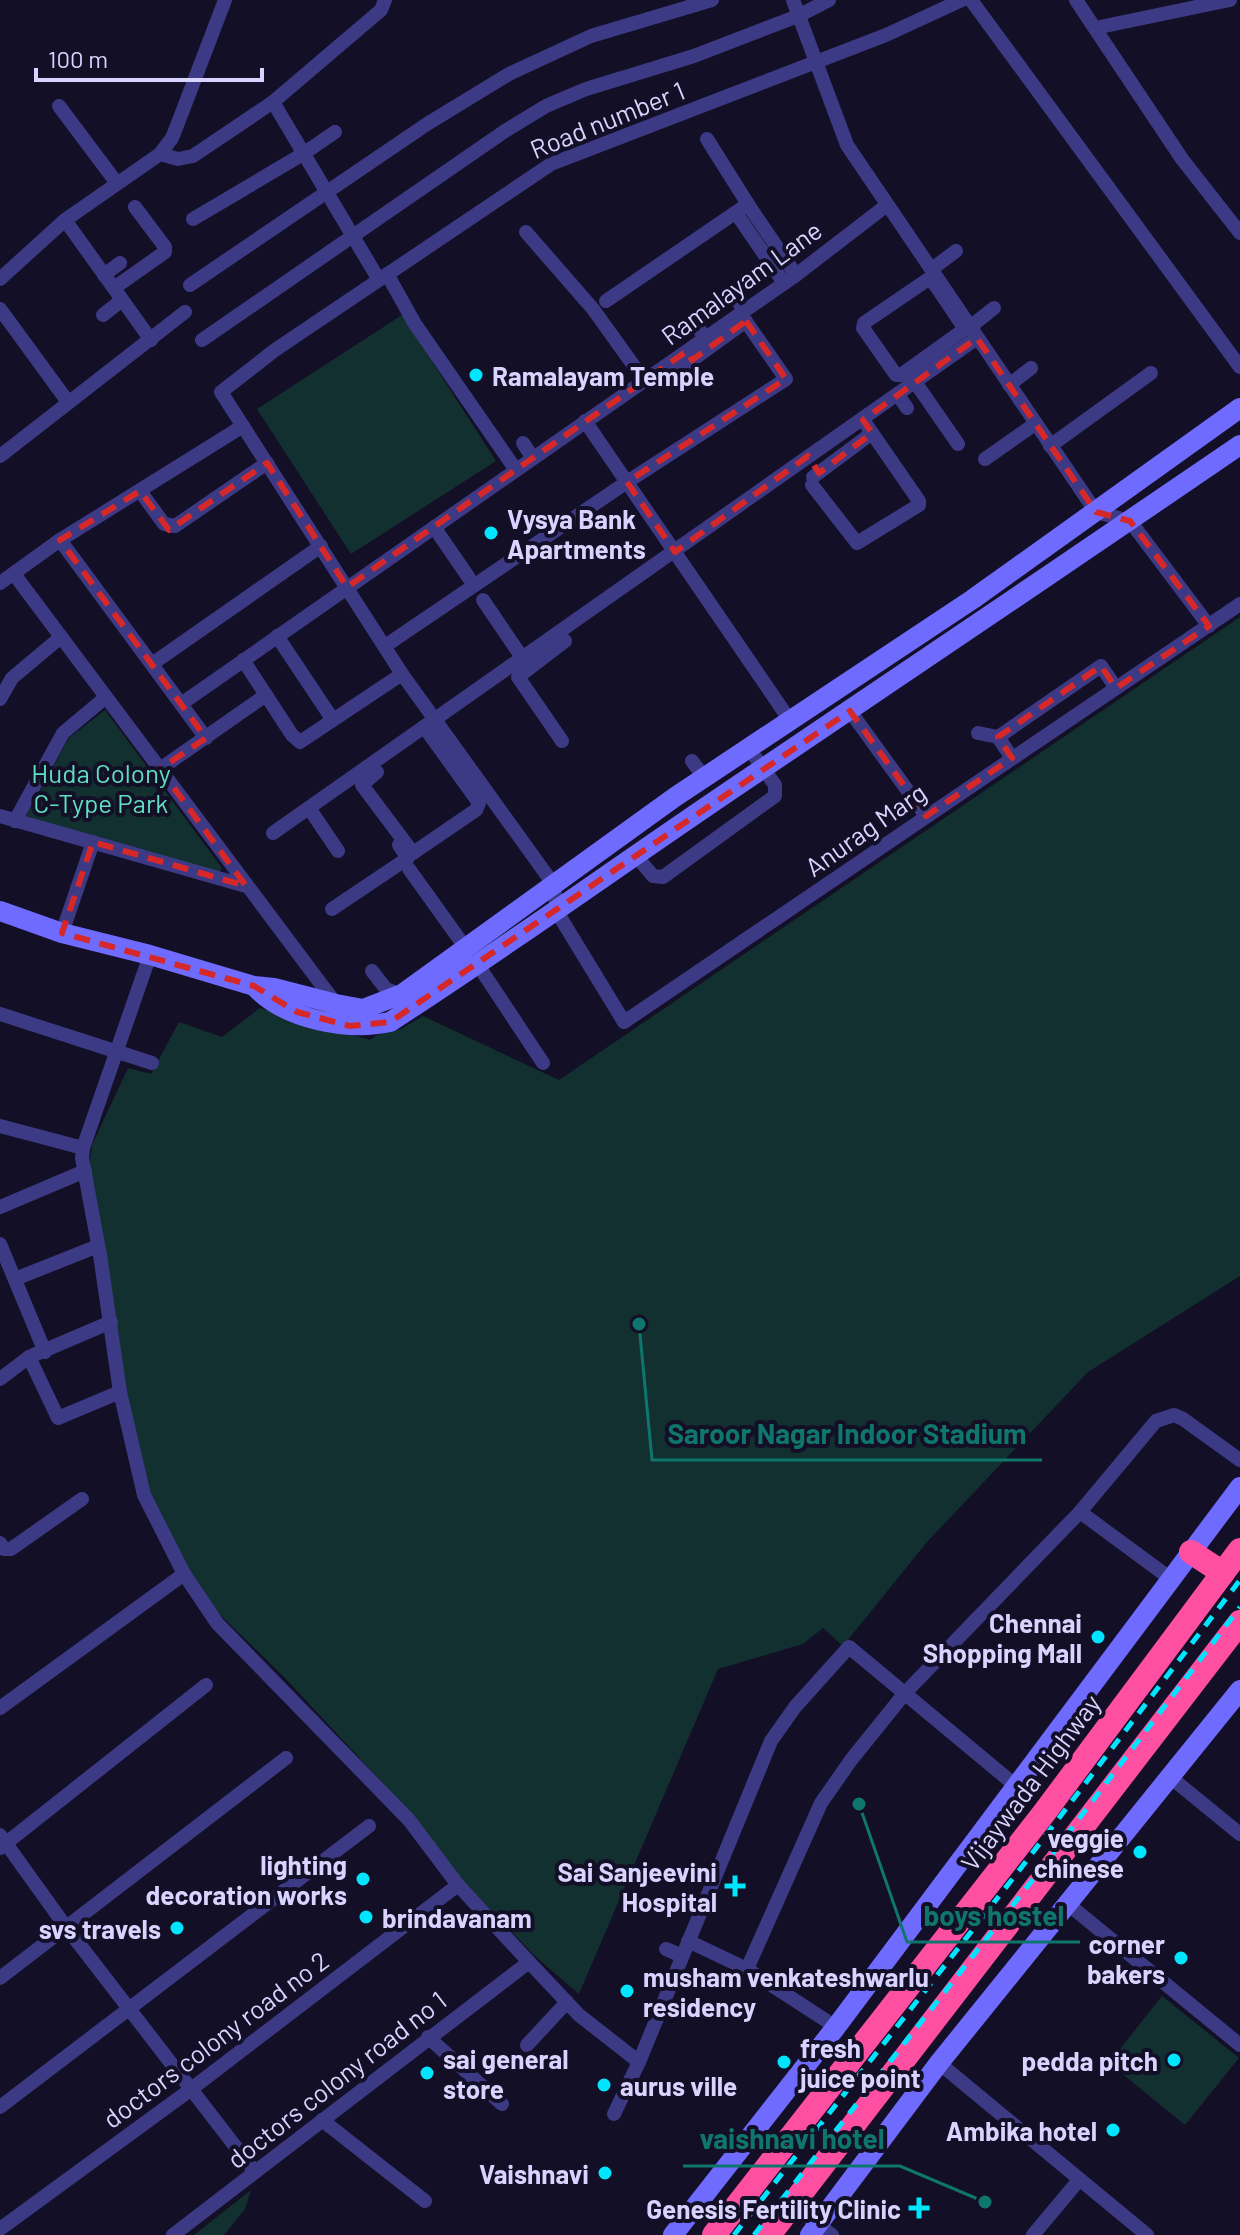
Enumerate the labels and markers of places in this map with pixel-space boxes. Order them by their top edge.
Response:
place label: Ramalayam Temple [492,360,714,391]
marker: Ramalayam Temple [467,366,485,384]
place label: Vysya Bank Apartments [507,503,646,564]
marker: Vysya Bank Apartments [482,524,500,542]
callout: Saroor Nagar Indoor Stadium [652,1408,1042,1460]
place label: Chennai Shopping Mall [923,1607,1082,1668]
marker: Chennai Shopping Mall [1089,1628,1107,1646]
place label: veggie chinese [1034,1822,1124,1883]
marker: veggie chinese [1131,1843,1149,1861]
place label: lighting decoration works [146,1849,347,1910]
place label: Sai Sanjeevini Hospital [558,1856,717,1917]
marker: lighting decoration works [354,1870,372,1888]
marker: Sai Sanjeevini Hospital [724,1875,746,1897]
callout: boys hostel [907,1890,1080,1942]
place label: brindavanam [382,1902,532,1933]
marker: brindavanam [357,1908,375,1926]
place label: svs travels [39,1913,161,1944]
marker: svs travels [168,1919,186,1937]
place label: corner bakers [1087,1928,1165,1989]
marker: corner bakers [1172,1949,1190,1967]
place label: musham venkateshwarlu residency [643,1961,929,2022]
marker: musham venkateshwarlu residency [618,1982,636,2000]
place label: fresh juice point [798,2032,921,2093]
place label: sai general store [443,2043,568,2104]
place label: pedda pitch [1021,2045,1158,2076]
marker: pedda pitch [1165,2051,1183,2069]
marker: fresh juice point [775,2053,793,2071]
marker: sai general store [418,2064,436,2082]
place label: aurus ville [620,2070,737,2101]
marker: aurus ville [595,2076,613,2094]
callout: vaishnavi hotel [683,2114,900,2166]
place label: Ambika hotel [946,2115,1097,2146]
marker: Ambika hotel [1104,2121,1122,2139]
place label: Vaishnavi [479,2158,589,2189]
marker: Vaishnavi [596,2164,614,2182]
place label: Genesis Fertility Clinic [646,2193,901,2224]
marker: Genesis Fertility Clinic [908,2197,930,2219]

